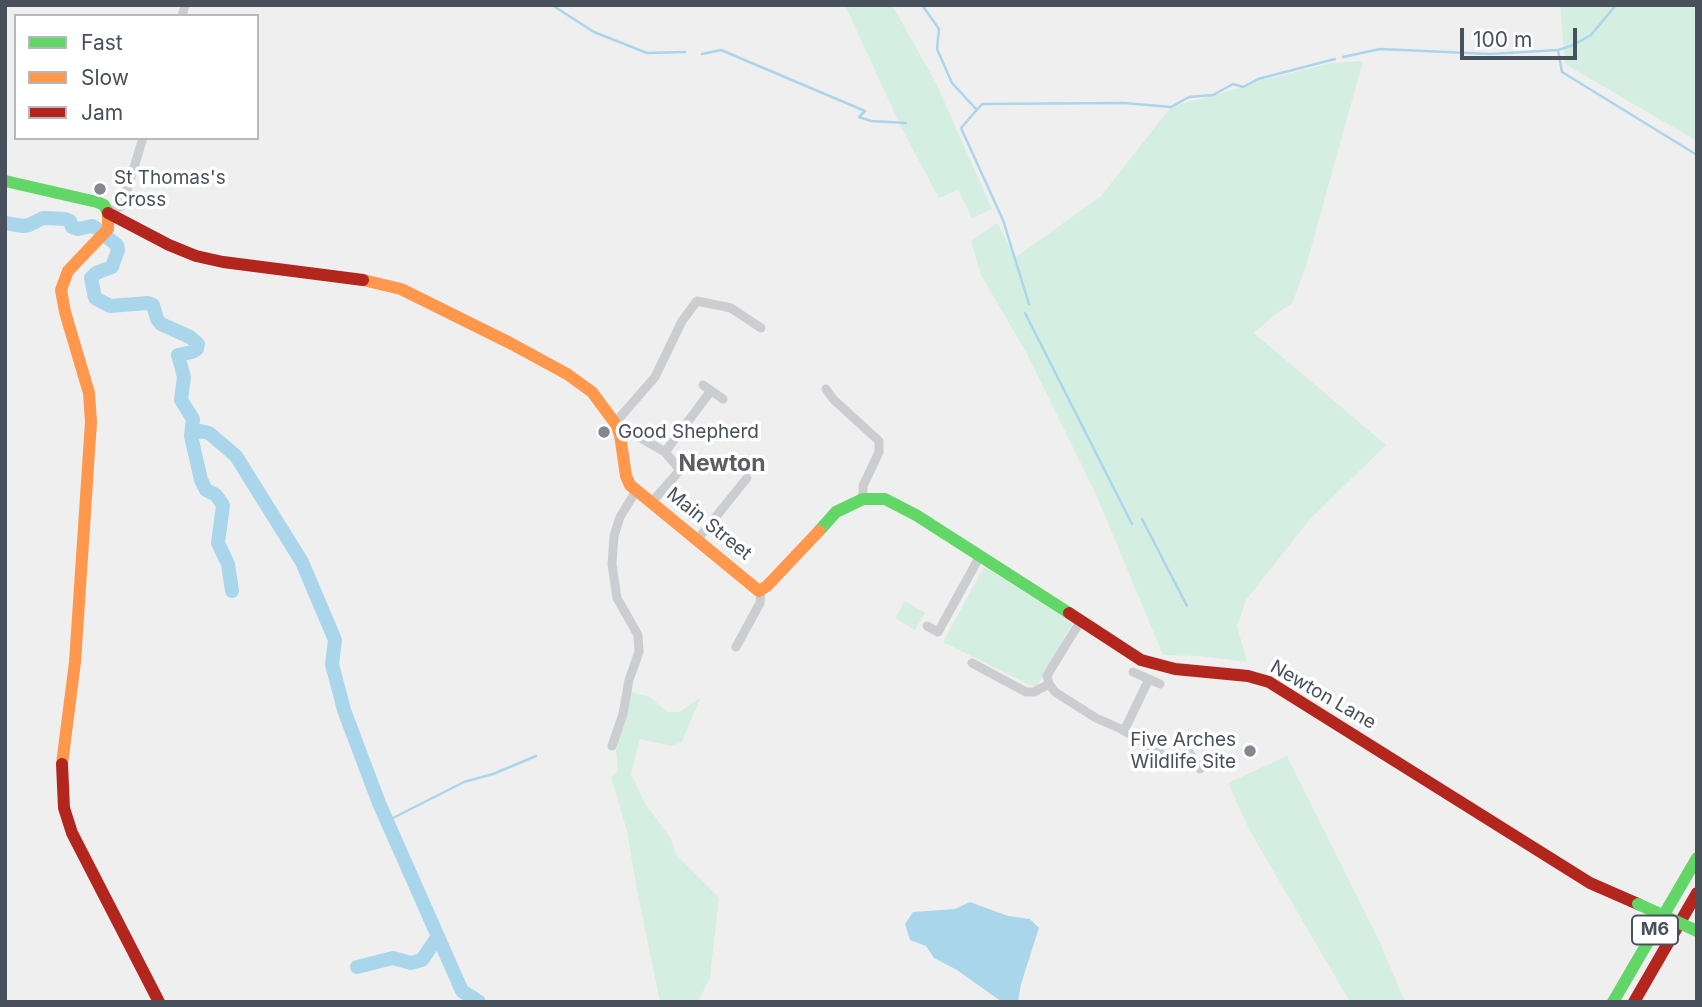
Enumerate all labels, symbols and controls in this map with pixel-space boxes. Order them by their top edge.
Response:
legend [14,14,259,140]
scale bar [1464,14,1581,58]
text: 100 m [1473,27,1532,52]
text: Fast [81,30,123,55]
text: Slow [81,65,129,90]
text: Jam [81,100,123,125]
place label: St Thomas's Cross [114,167,226,211]
marker: St Thomas's Cross [92,181,108,197]
place label: Good Shepherd [618,421,759,443]
marker: Good Shepherd [596,424,612,440]
district label: Newton [678,450,766,478]
street label: Main Street [662,483,756,565]
street label: Newton Lane [1266,656,1380,734]
place label: Five Arches Wildlife Site [1130,729,1236,773]
marker: Five Arches Wildlife Site [1242,743,1258,759]
road number: M6 [1632,916,1678,945]

